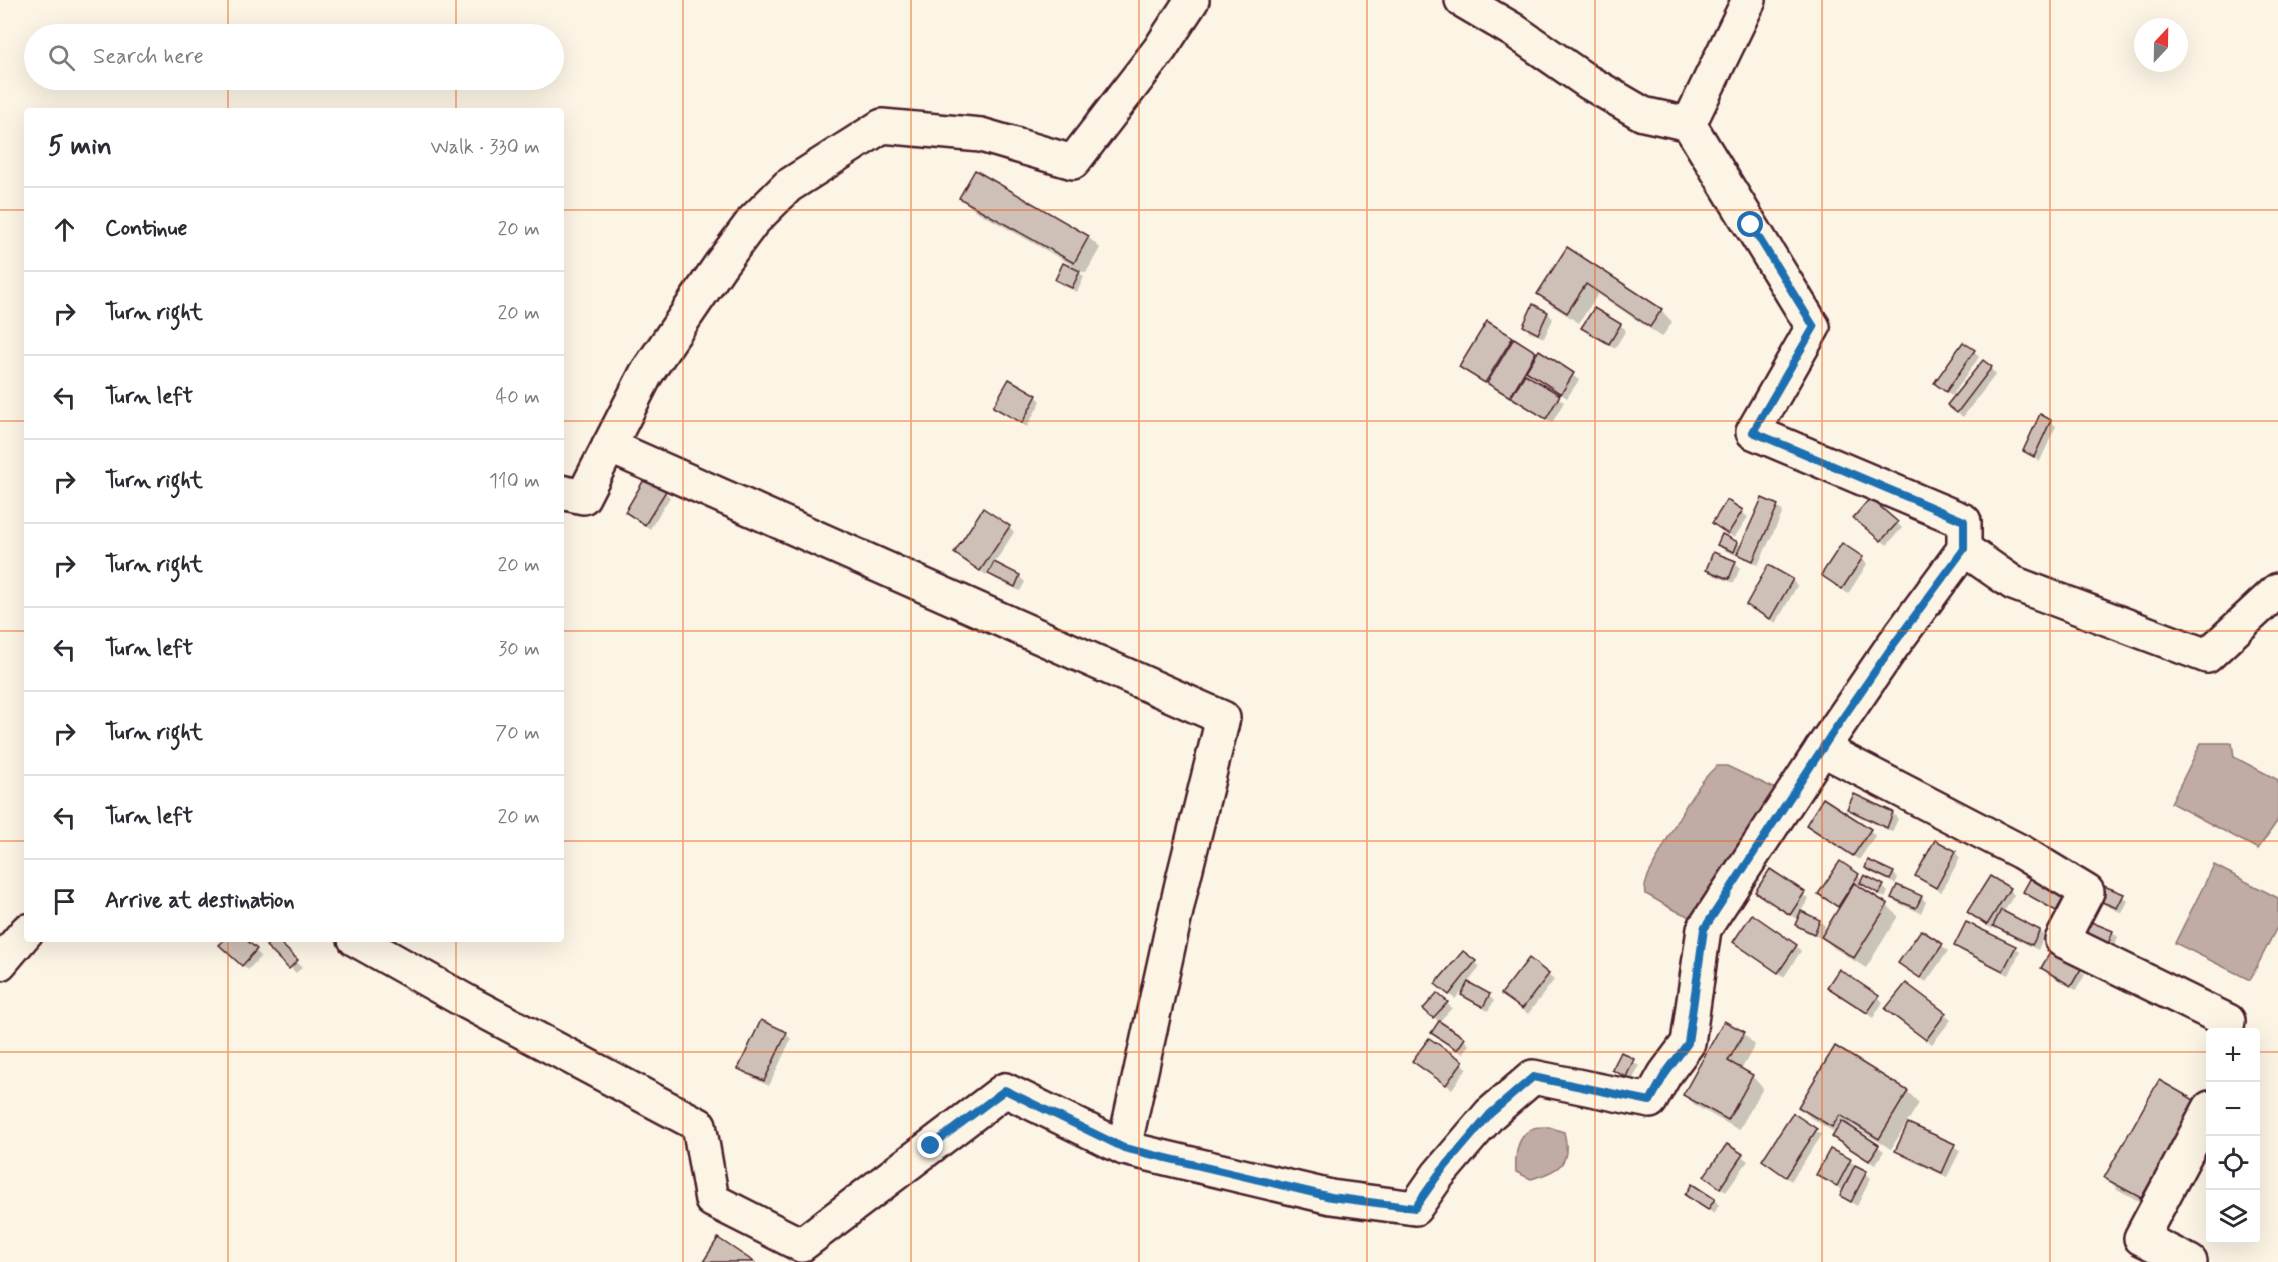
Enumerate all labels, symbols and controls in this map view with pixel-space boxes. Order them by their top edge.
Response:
north arrow [2134,18,2188,72]
search box [24,24,564,90]
icon: search [45,41,78,74]
text: Search here [93,43,204,71]
text: 5 min [48,130,112,164]
text: Walk · 330 m [431,134,540,161]
route start [1737,211,1763,237]
icon: ahead [48,213,81,246]
text: Continue [105,215,187,243]
text: 20 m [497,216,540,243]
icon: right [48,297,81,330]
text: Turn right [105,299,203,327]
text: 20 m [497,300,540,327]
icon: left [48,381,81,414]
text: Turn left [105,383,193,411]
text: 40 m [496,384,540,411]
icon: right [48,465,81,498]
text: Turn right [105,467,203,495]
text: 110 m [489,468,540,495]
icon: right [48,549,81,582]
text: Turn right [105,551,203,579]
text: 20 m [497,552,540,579]
icon: left [48,633,81,666]
text: Turn left [105,635,193,663]
text: 30 m [498,636,540,663]
icon: right [48,717,81,750]
text: Turn right [105,719,203,747]
text: 70 m [495,720,540,747]
icon: left [48,801,81,834]
text: Turn left [105,803,193,831]
text: 20 m [497,804,540,831]
icon: arrive [48,885,81,918]
text: Arrive at destination [105,887,295,915]
map controls [2206,1028,2260,1244]
button: + [2206,1028,2260,1082]
button: − [2206,1082,2260,1136]
route end [917,1132,943,1158]
button: locate [2206,1136,2260,1190]
button: layers [2206,1190,2260,1244]

